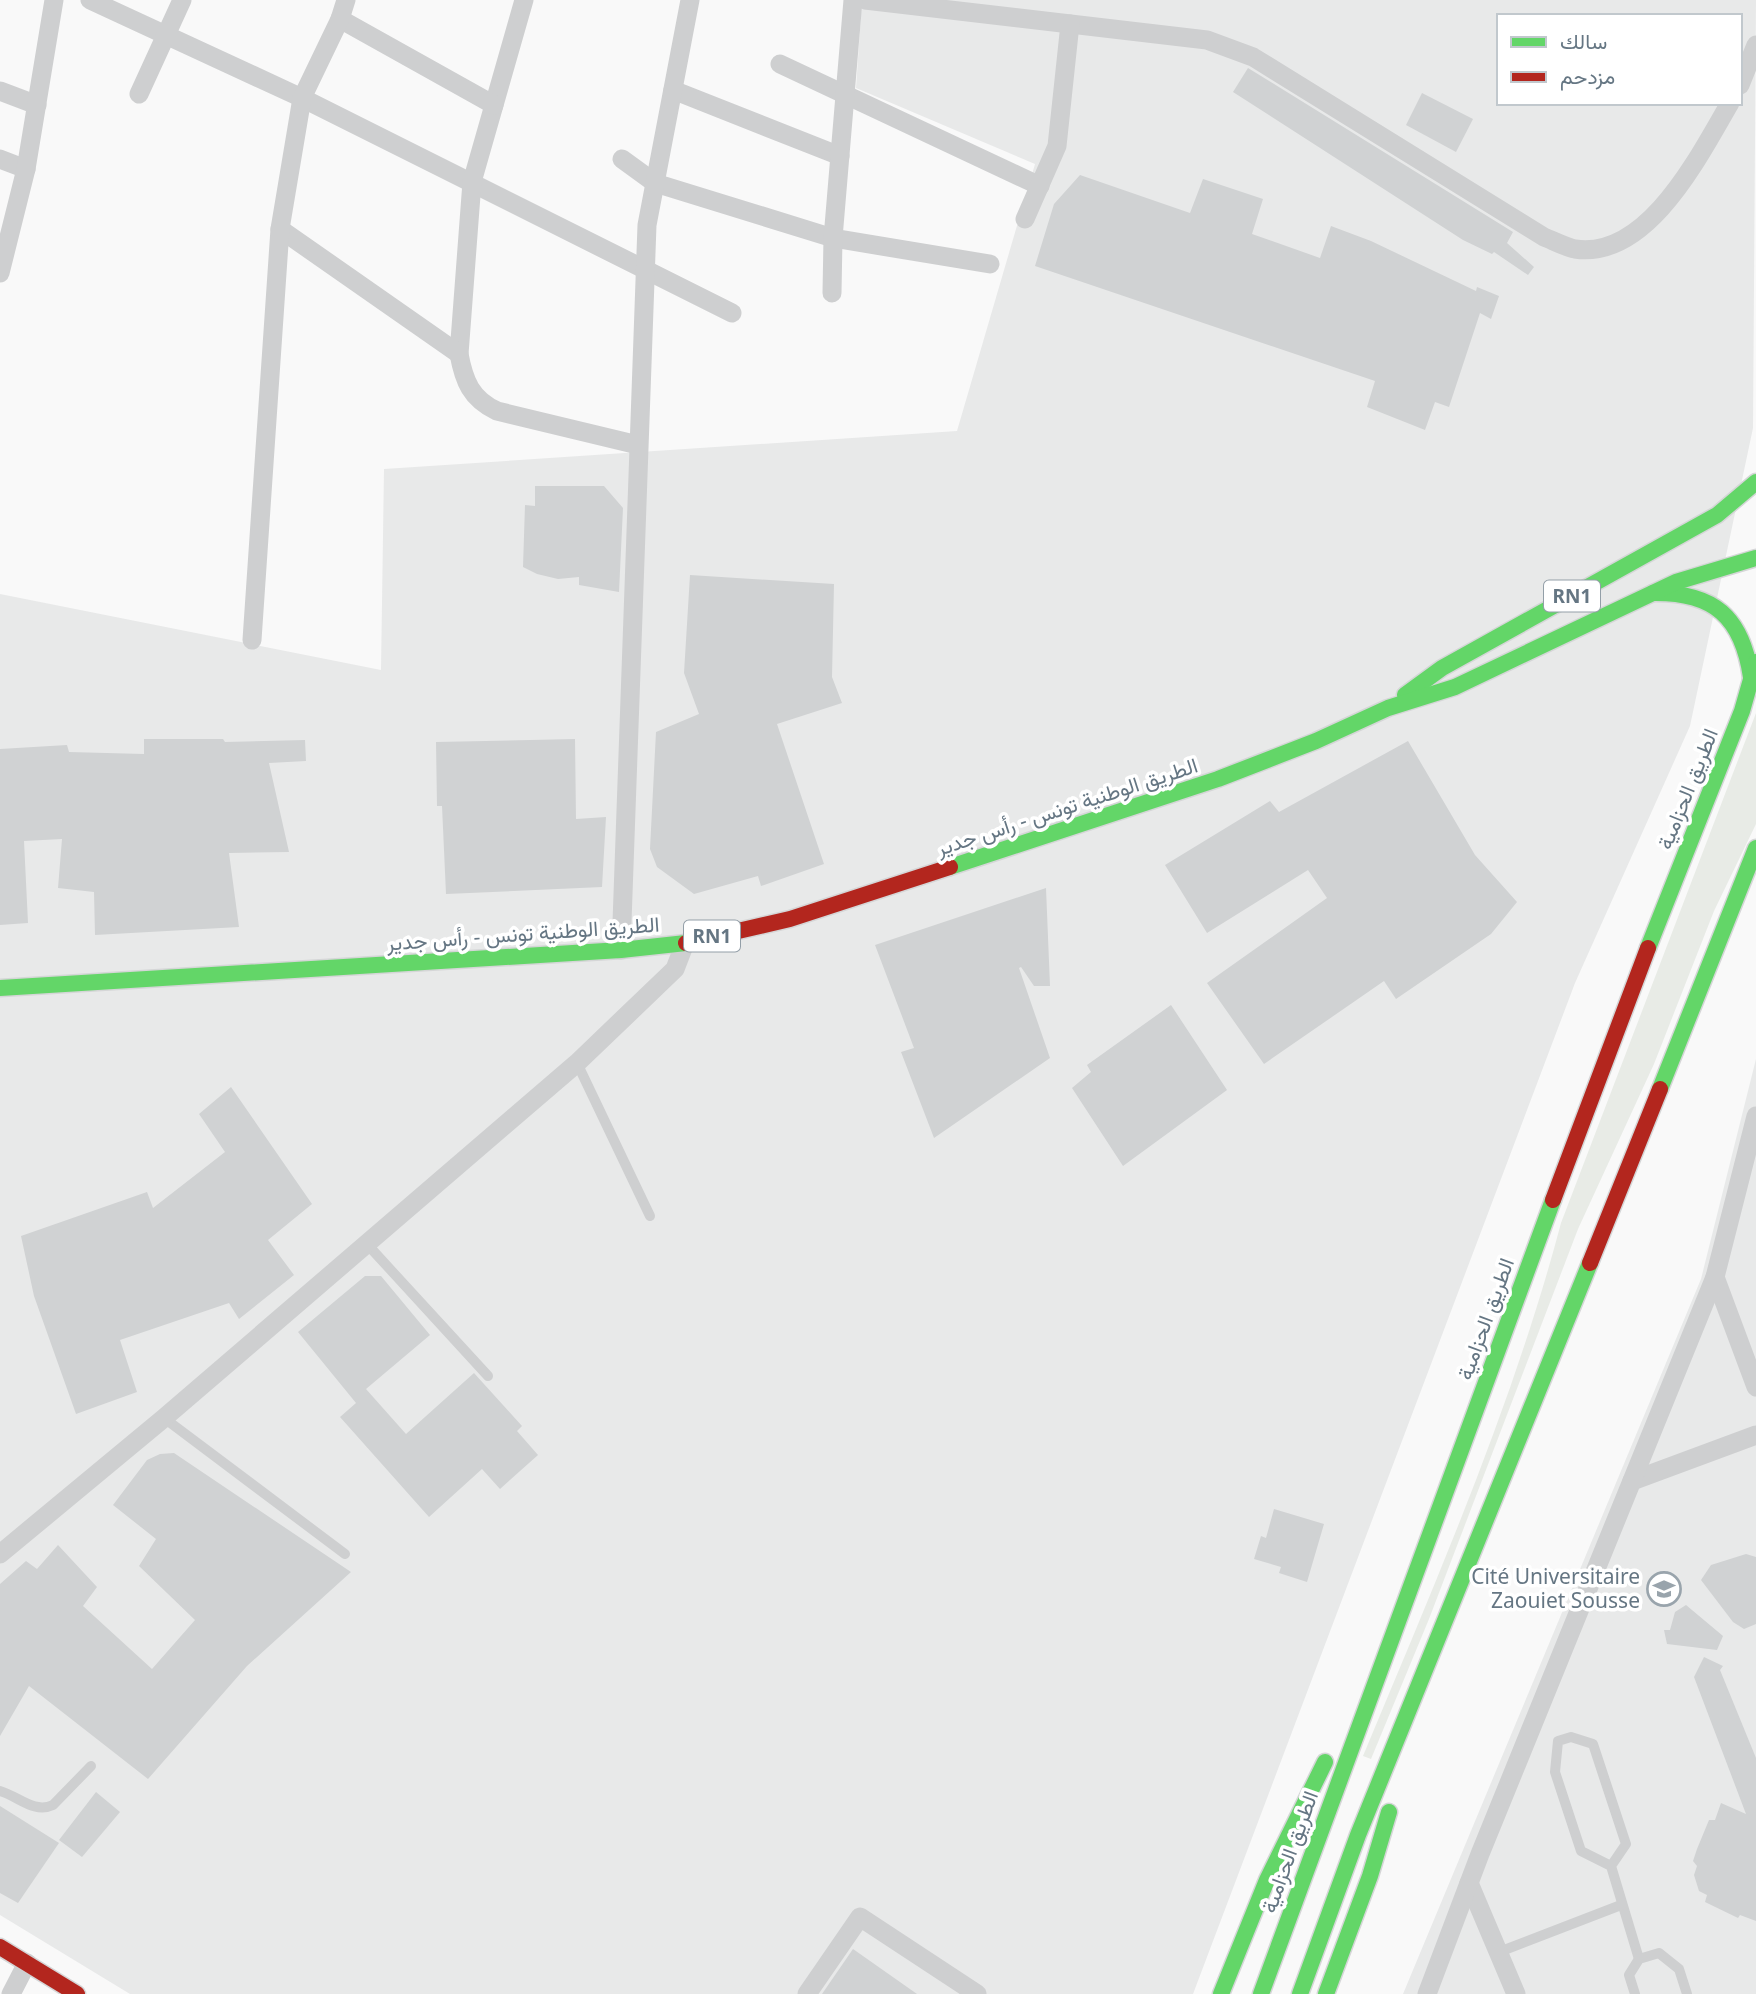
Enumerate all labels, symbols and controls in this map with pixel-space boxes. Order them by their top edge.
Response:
legend [1497,14,1742,105]
text: سالك [1560,27,1607,55]
text: مزدحم [1560,62,1615,91]
road number: RN1 [1544,580,1600,611]
street label: الطريق الحزامية [1650,724,1724,853]
street label: الطريق الوطنية تونس - رأس جدير [931,751,1201,862]
street label: الطريق الوطنية تونس - رأس جدير [385,910,660,957]
road number: RN1 [684,920,740,952]
street label: الطريق الحزامية [1450,1254,1520,1384]
place label: Cité Universitaire Zaouiet Sousse [1471,1562,1640,1614]
school or university icon: Cité Universitaire Zaouiet Sousse [1645,1570,1683,1608]
street label: الطريق الحزامية [1254,1787,1324,1917]

